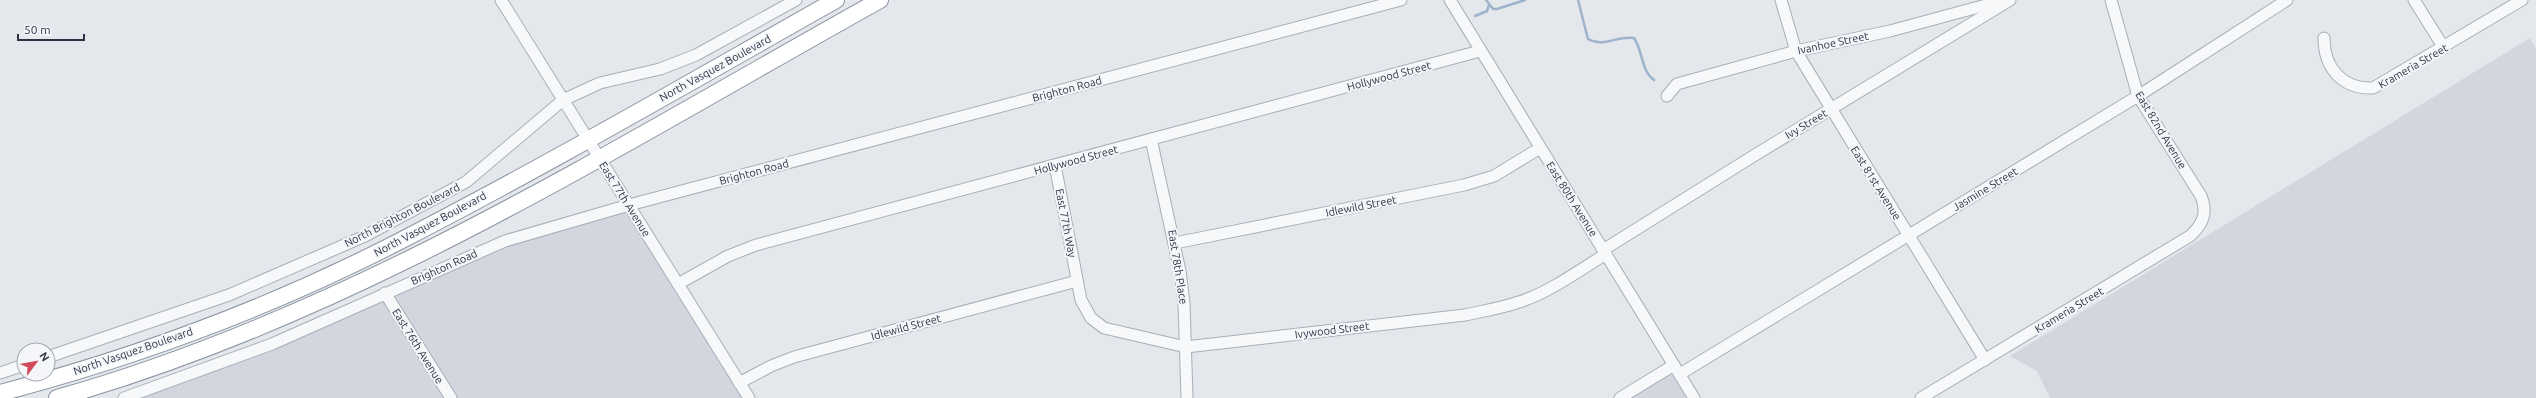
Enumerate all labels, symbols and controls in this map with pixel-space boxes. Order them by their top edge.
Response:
scale bar [18,16,84,42]
text: 50 m [24,23,51,36]
street label: Ivanhoe Street [1796,29,1870,56]
street label: North Vasquez Boulevard [657,32,773,104]
street label: Krameria Street [2376,41,2450,91]
street label: Hollywood Street [1346,59,1433,93]
street label: Brighton Road [1031,74,1103,104]
street label: East 82nd Avenue [2133,89,2189,171]
street label: Ivy Street [1783,106,1830,141]
street label: Hollywood Street [1033,143,1120,177]
street label: East 81st Avenue [1849,144,1903,222]
street label: Brighton Road [718,157,790,187]
street label: East 77th Avenue [597,159,653,239]
street label: East 80th Avenue [1544,159,1600,239]
street label: Jasmine Street [1950,165,2020,213]
street label: North Brighton Boulevard [342,181,462,249]
street label: East 77th Way [1053,188,1079,259]
street label: North Vasquez Boulevard [372,189,488,259]
street label: Idlewild Street [1325,193,1398,219]
street label: East 78th Place [1166,229,1190,305]
street label: Brighton Road [409,247,479,287]
street label: Krameria Street [2033,284,2106,335]
street label: East 76th Avenue [390,306,446,386]
street label: Idlewild Street [870,312,943,342]
street label: Ivywood Street [1294,319,1371,341]
street label: North Vasquez Boulevard [72,325,194,377]
north arrow [16,342,56,382]
text: N [37,350,52,363]

